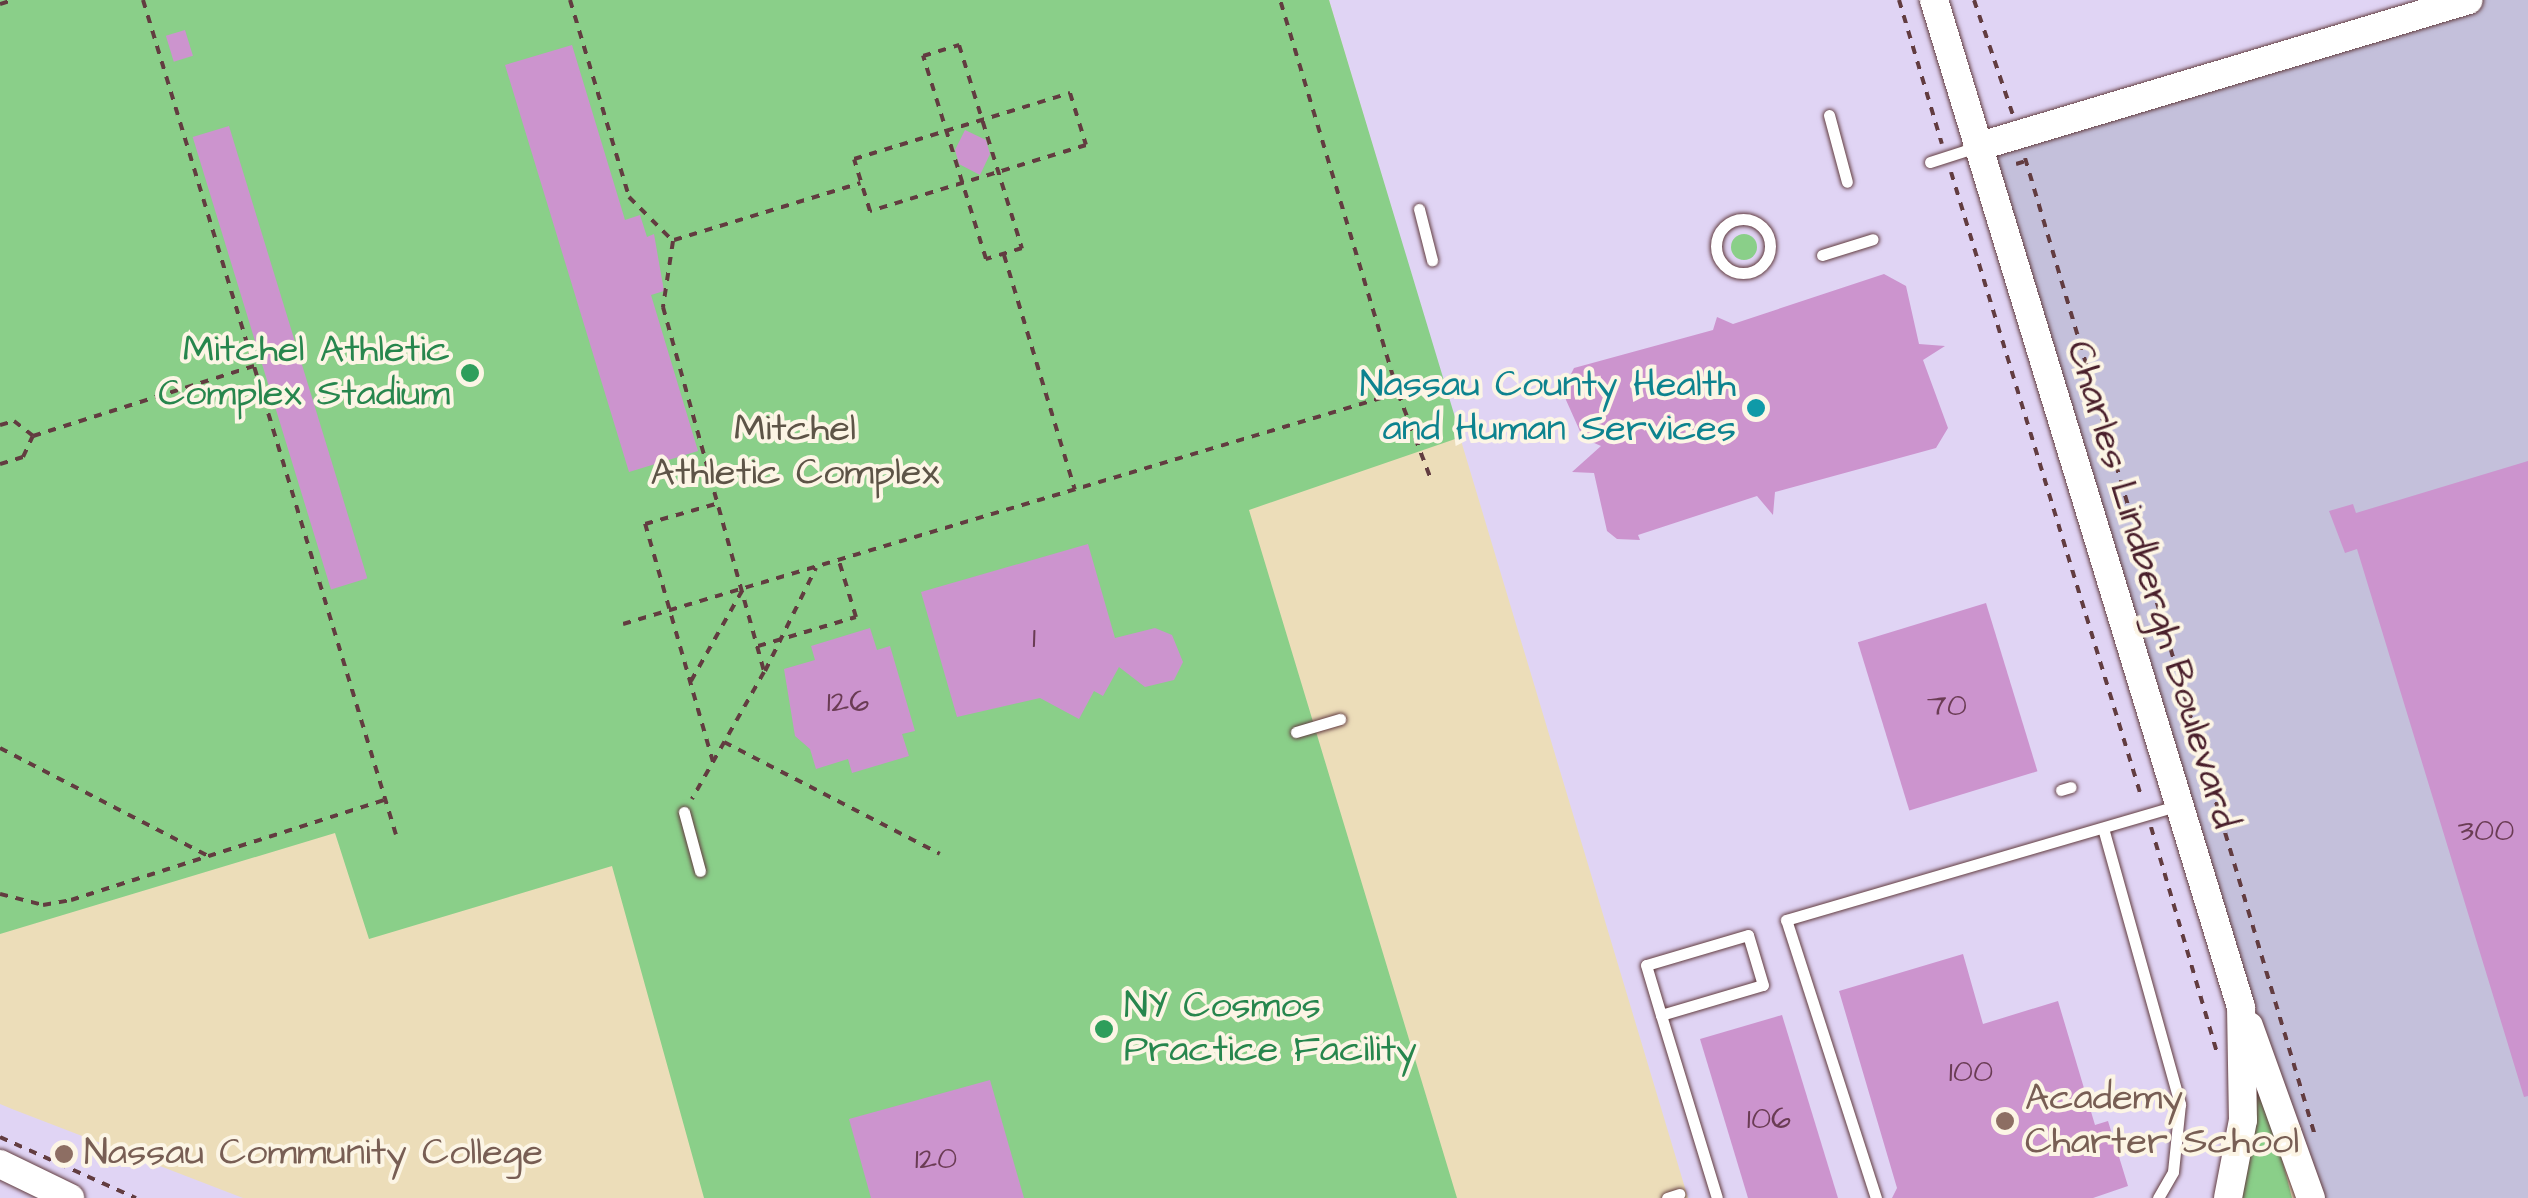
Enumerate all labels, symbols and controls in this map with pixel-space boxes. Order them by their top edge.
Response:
place label: Mitchel Athletic Complex Stadium [158,328,450,418]
street label: Charles Lindbergh Boulevard [2055,336,2247,834]
marker: Mitchel Athletic Complex Stadium [459,362,481,384]
place label: Nassau County Health and Human Services [1360,363,1736,452]
marker: Nassau County Health and Human Services [1745,397,1767,419]
park label: Mitchel Athletic Complex [651,407,939,496]
house number: 1 [1032,619,1036,657]
house number: 126 [827,683,869,721]
house number: 70 [1927,687,1967,725]
house number: 300 [2458,812,2514,850]
place label: NY Cosmos Practice Facility [1124,984,1417,1074]
marker: NY Cosmos Practice Facility [1093,1018,1115,1040]
house number: 100 [1949,1053,1993,1091]
place label: Academy Charter School [2025,1076,2299,1166]
house number: 106 [1747,1100,1791,1138]
marker: Academy Charter School [1994,1110,2016,1132]
place label: Nassau Community College [84,1131,543,1177]
house number: 120 [915,1140,957,1178]
marker: Nassau Community College [53,1143,75,1165]

